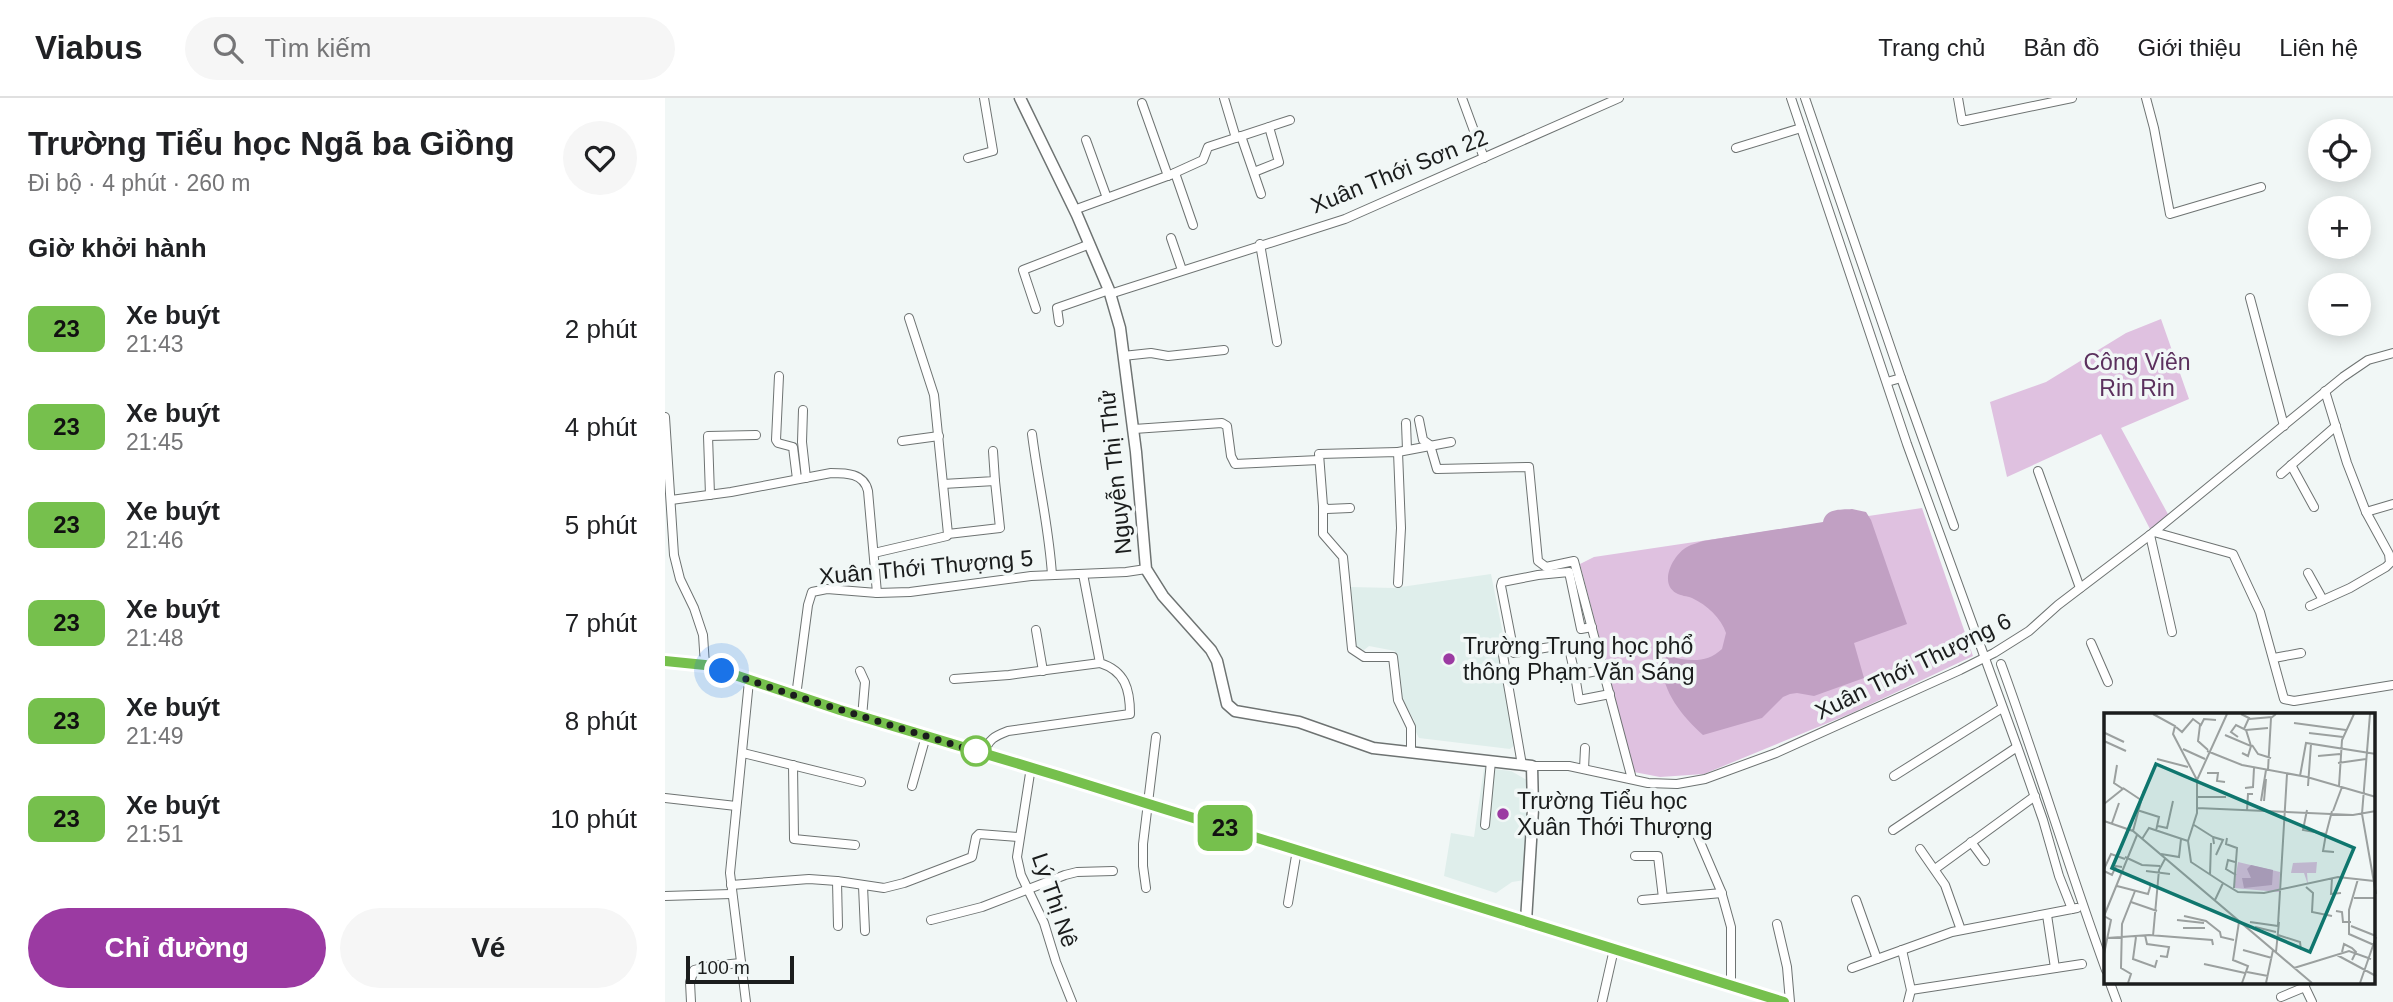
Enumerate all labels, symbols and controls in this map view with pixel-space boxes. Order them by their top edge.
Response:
search box [185,17,675,80]
text: Viabus [35,29,143,66]
icon: search [209,29,247,67]
text: Tìm kiếm [265,33,372,63]
text: Trang chủ [1878,34,1985,61]
text: Bản đồ [2023,34,2099,61]
text: Giới thiệu [2137,34,2241,61]
text: Liên hệ [2279,34,2358,61]
map controls [2308,119,2371,336]
button: locate [2308,119,2371,182]
button: heart [563,121,637,195]
street label: Xuân Thới Sơn 22 [1307,124,1491,218]
text: Trường Tiểu học Ngã ba Giồng [28,125,515,162]
text: Đi bộ · 4 phút · 260 m [28,170,250,196]
button: + [2308,196,2371,259]
text: Giờ khởi hành [28,233,207,263]
button: − [2308,273,2371,336]
text: Xe buýt [126,300,220,330]
text: 2 phút [565,314,637,344]
text: 23 [53,315,80,342]
text: 21:43 [126,331,184,357]
park label: Công Viên Rin Rin [2084,349,2191,401]
street label: Nguyễn Thị Thử [1093,388,1137,556]
text: Xe buýt [126,398,220,428]
text: 4 phút [565,412,637,442]
text: 23 [53,413,80,440]
text: 21:45 [126,429,184,455]
text: Xe buýt [126,496,220,526]
text: 5 phút [565,510,637,540]
text: 23 [53,511,80,538]
text: 21:46 [126,527,184,553]
street label: Xuân Thới Thượng 5 [818,545,1034,589]
text: Xe buýt [126,594,220,624]
street label: Xuân Thới Thượng 6 [1811,607,2015,725]
text: 7 phút [565,608,637,638]
text: 23 [53,609,80,636]
text: 21:48 [126,625,184,651]
place label: Trường Trung học phổ thông Phạm Văn Sáng [1463,633,1694,685]
marker: Trường Trung học phổ thông Phạm Văn Sáng [1441,651,1457,667]
your location [704,653,739,688]
text: Xe buýt [126,692,220,722]
text: 8 phút [565,706,637,736]
text: 23 [53,707,80,734]
inset map [2104,713,2375,984]
text: 21:49 [126,723,184,749]
unlabelled marker [961,736,991,766]
place label: Trường Tiểu học Xuân Thới Thượng [1517,788,1713,840]
text: Xe buýt [126,790,220,820]
text: 10 phút [550,804,637,834]
text: 23 [53,805,80,832]
line badge: 23 [1193,805,1257,851]
marker: Trường Tiểu học Xuân Thới Thượng [1495,806,1511,822]
text: 23 [1212,814,1238,841]
text: 21:51 [126,821,184,847]
street label: Lý Thị Nê [1027,849,1083,951]
button: Chỉ đường [28,908,326,988]
button: Vé [340,908,637,988]
scale bar [686,953,795,985]
text: 100 m [697,957,750,978]

